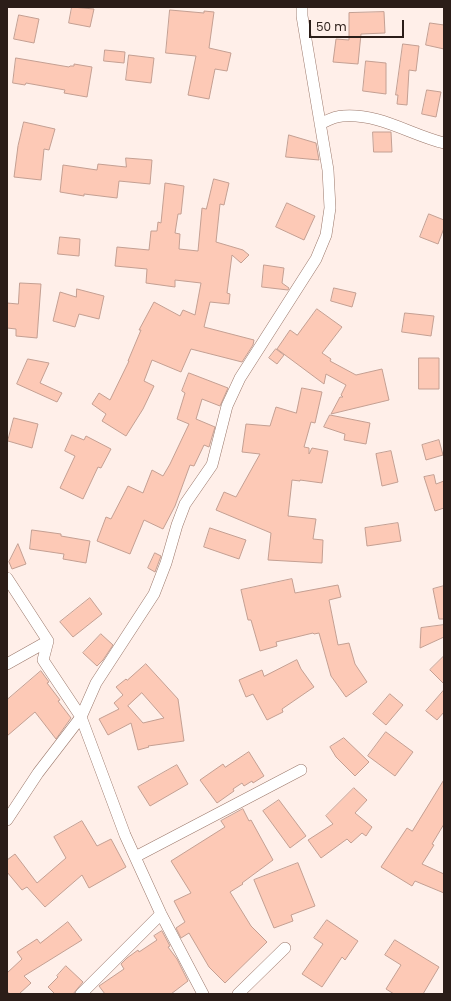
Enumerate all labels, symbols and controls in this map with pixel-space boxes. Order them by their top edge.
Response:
scale bar [311,12,406,38]
text: 50 m [316,18,347,35]

